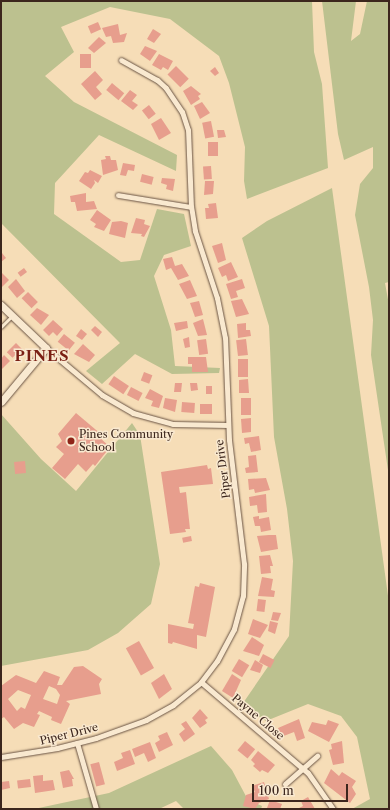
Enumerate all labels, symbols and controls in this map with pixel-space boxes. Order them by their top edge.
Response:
district label: PINES [15,347,69,365]
place label: Pines Community School [79,428,173,454]
marker: Pines Community School [66,436,76,446]
street label: Piper Drive [213,439,233,499]
street label: Payne Close [229,691,287,743]
street label: Piper Drive [38,720,100,748]
scale bar [254,776,350,802]
text: 100 m [259,783,294,798]

